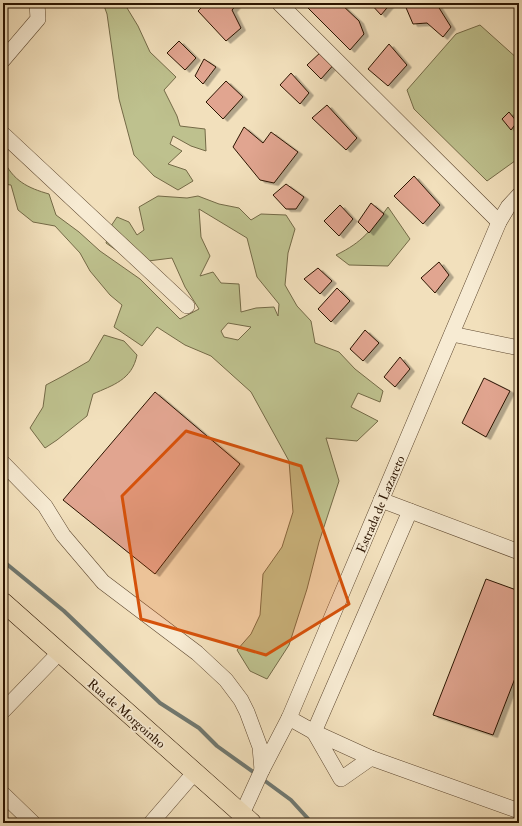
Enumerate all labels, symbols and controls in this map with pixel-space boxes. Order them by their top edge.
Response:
street label: Estrada de Lazareto [353,453,409,556]
street label: Rua de Morgoinho [84,676,168,752]

